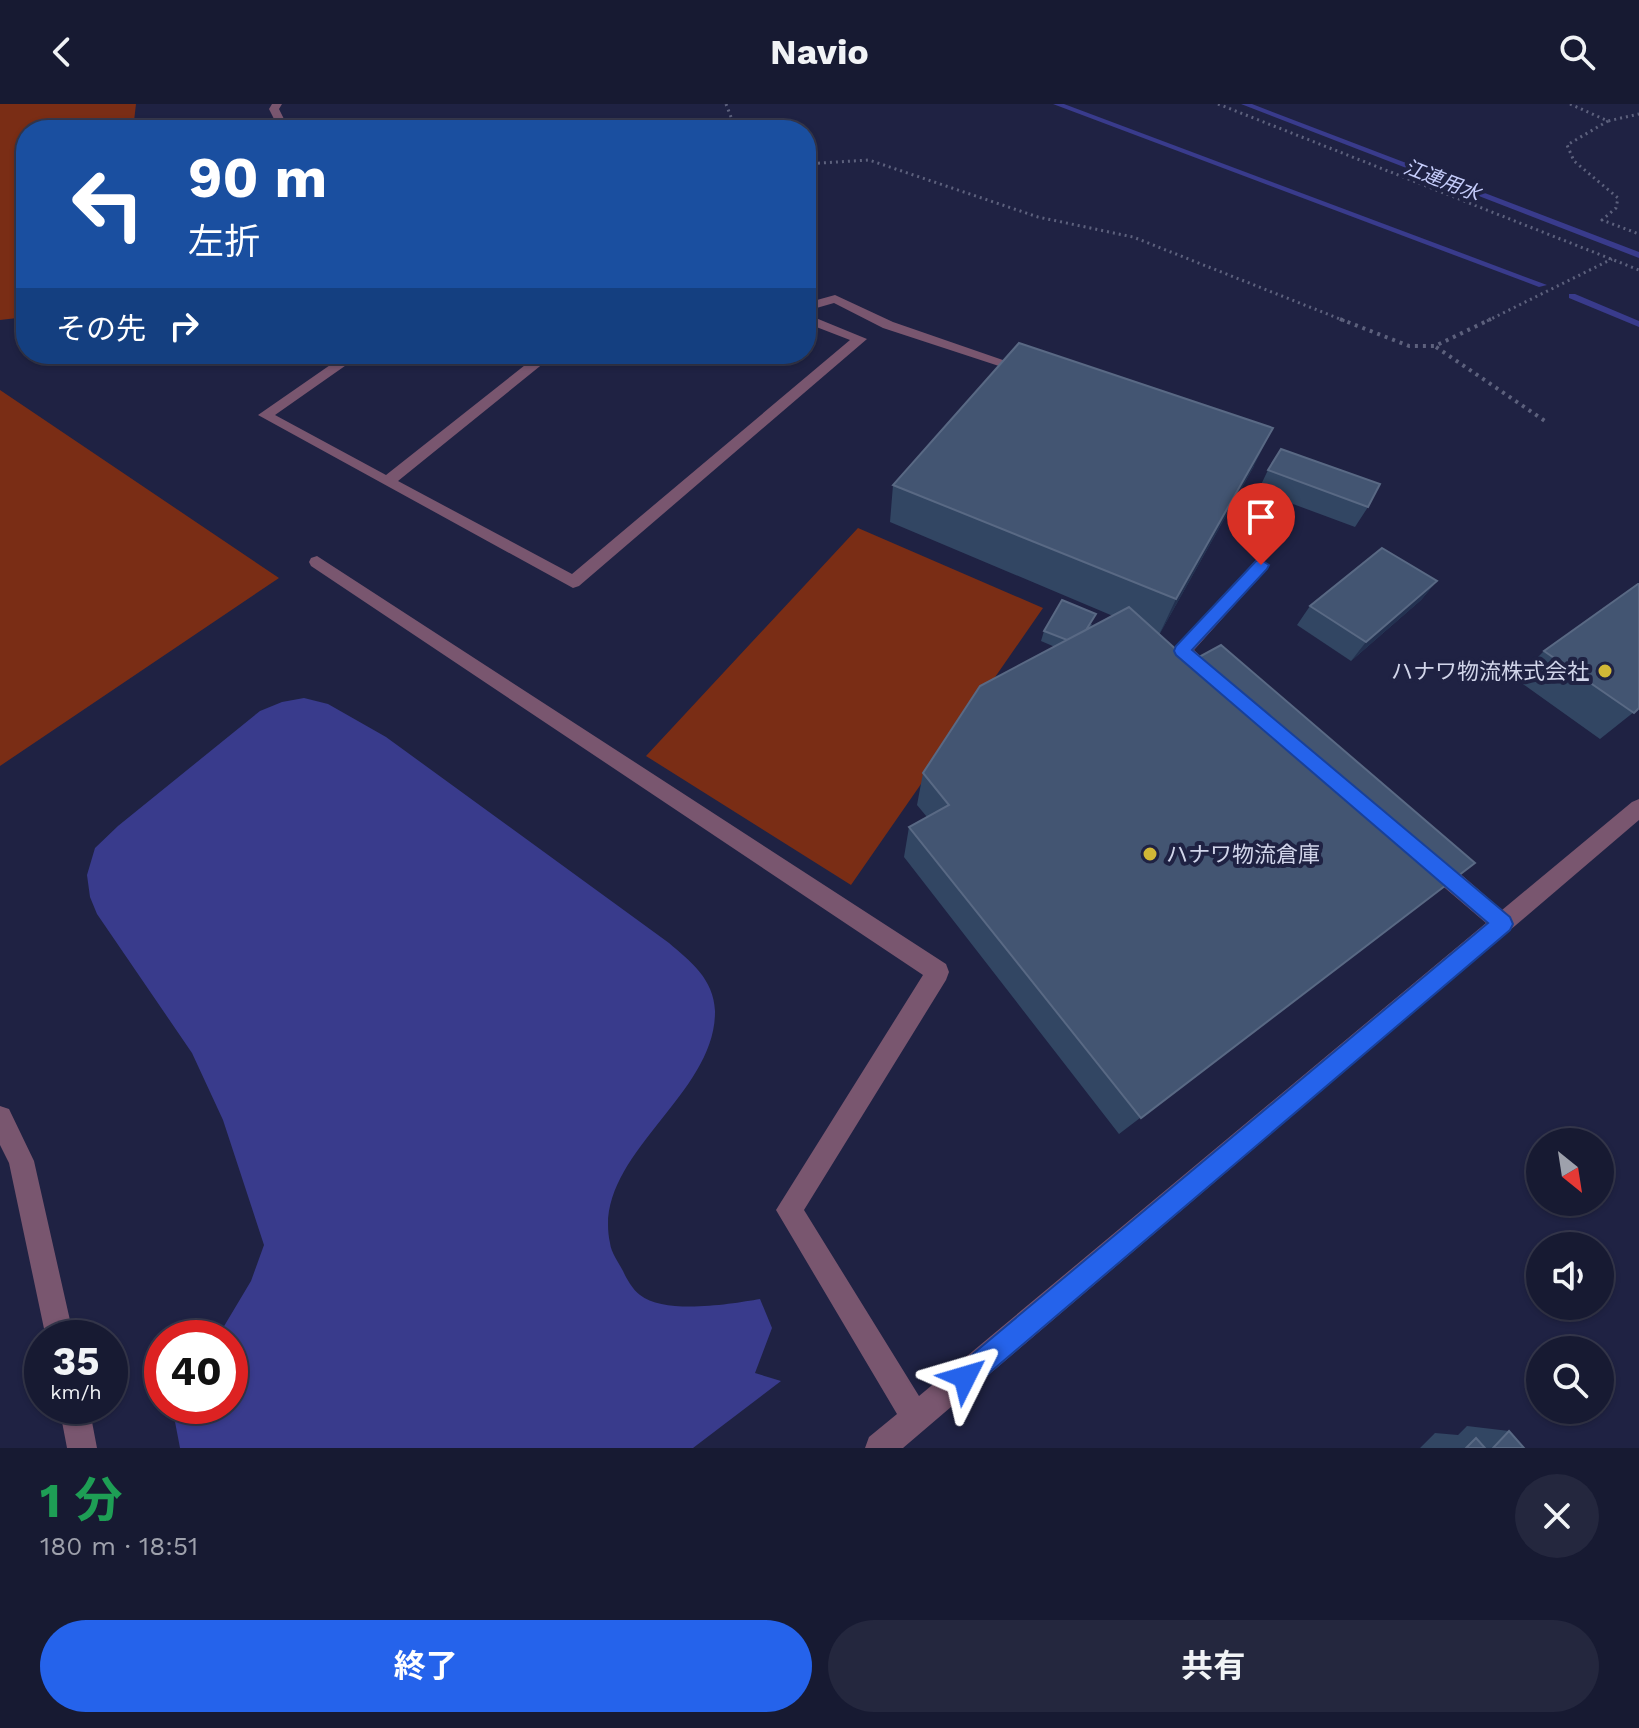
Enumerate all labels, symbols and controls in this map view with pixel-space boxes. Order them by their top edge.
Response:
icon: back [40,30,84,74]
icon: search [1555,30,1599,74]
text: Navio [770,31,869,73]
text: 90 m [188,145,327,211]
icon: left [56,152,160,256]
water label: 江連用水 [1400,154,1486,206]
text: 左折 [188,221,260,263]
icon: right [162,304,206,348]
text: その先 [56,311,146,346]
pin [1227,483,1295,565]
icon: arrive [1239,495,1283,539]
place label: ハナワ物流株式会社 [1391,659,1589,684]
marker: ハナワ物流株式会社 [1596,662,1614,680]
place label: ハナワ物流倉庫 [1166,842,1320,867]
marker: ハナワ物流倉庫 [1141,845,1159,863]
north arrow [1526,1128,1614,1216]
map controls [1526,1128,1614,1424]
button: sound [1526,1232,1614,1320]
speed limit sign: 40 [144,1320,248,1424]
position arrow [923,1335,1007,1419]
button: search [1526,1336,1614,1424]
text: 35 [52,1338,100,1385]
text: km/h [50,1380,102,1404]
text: 1 分 [40,1472,122,1529]
button: close [1515,1474,1599,1558]
text: 180 m · 18:51 [40,1531,198,1561]
button: 終了 [40,1620,812,1712]
button: 共有 [828,1620,1599,1712]

